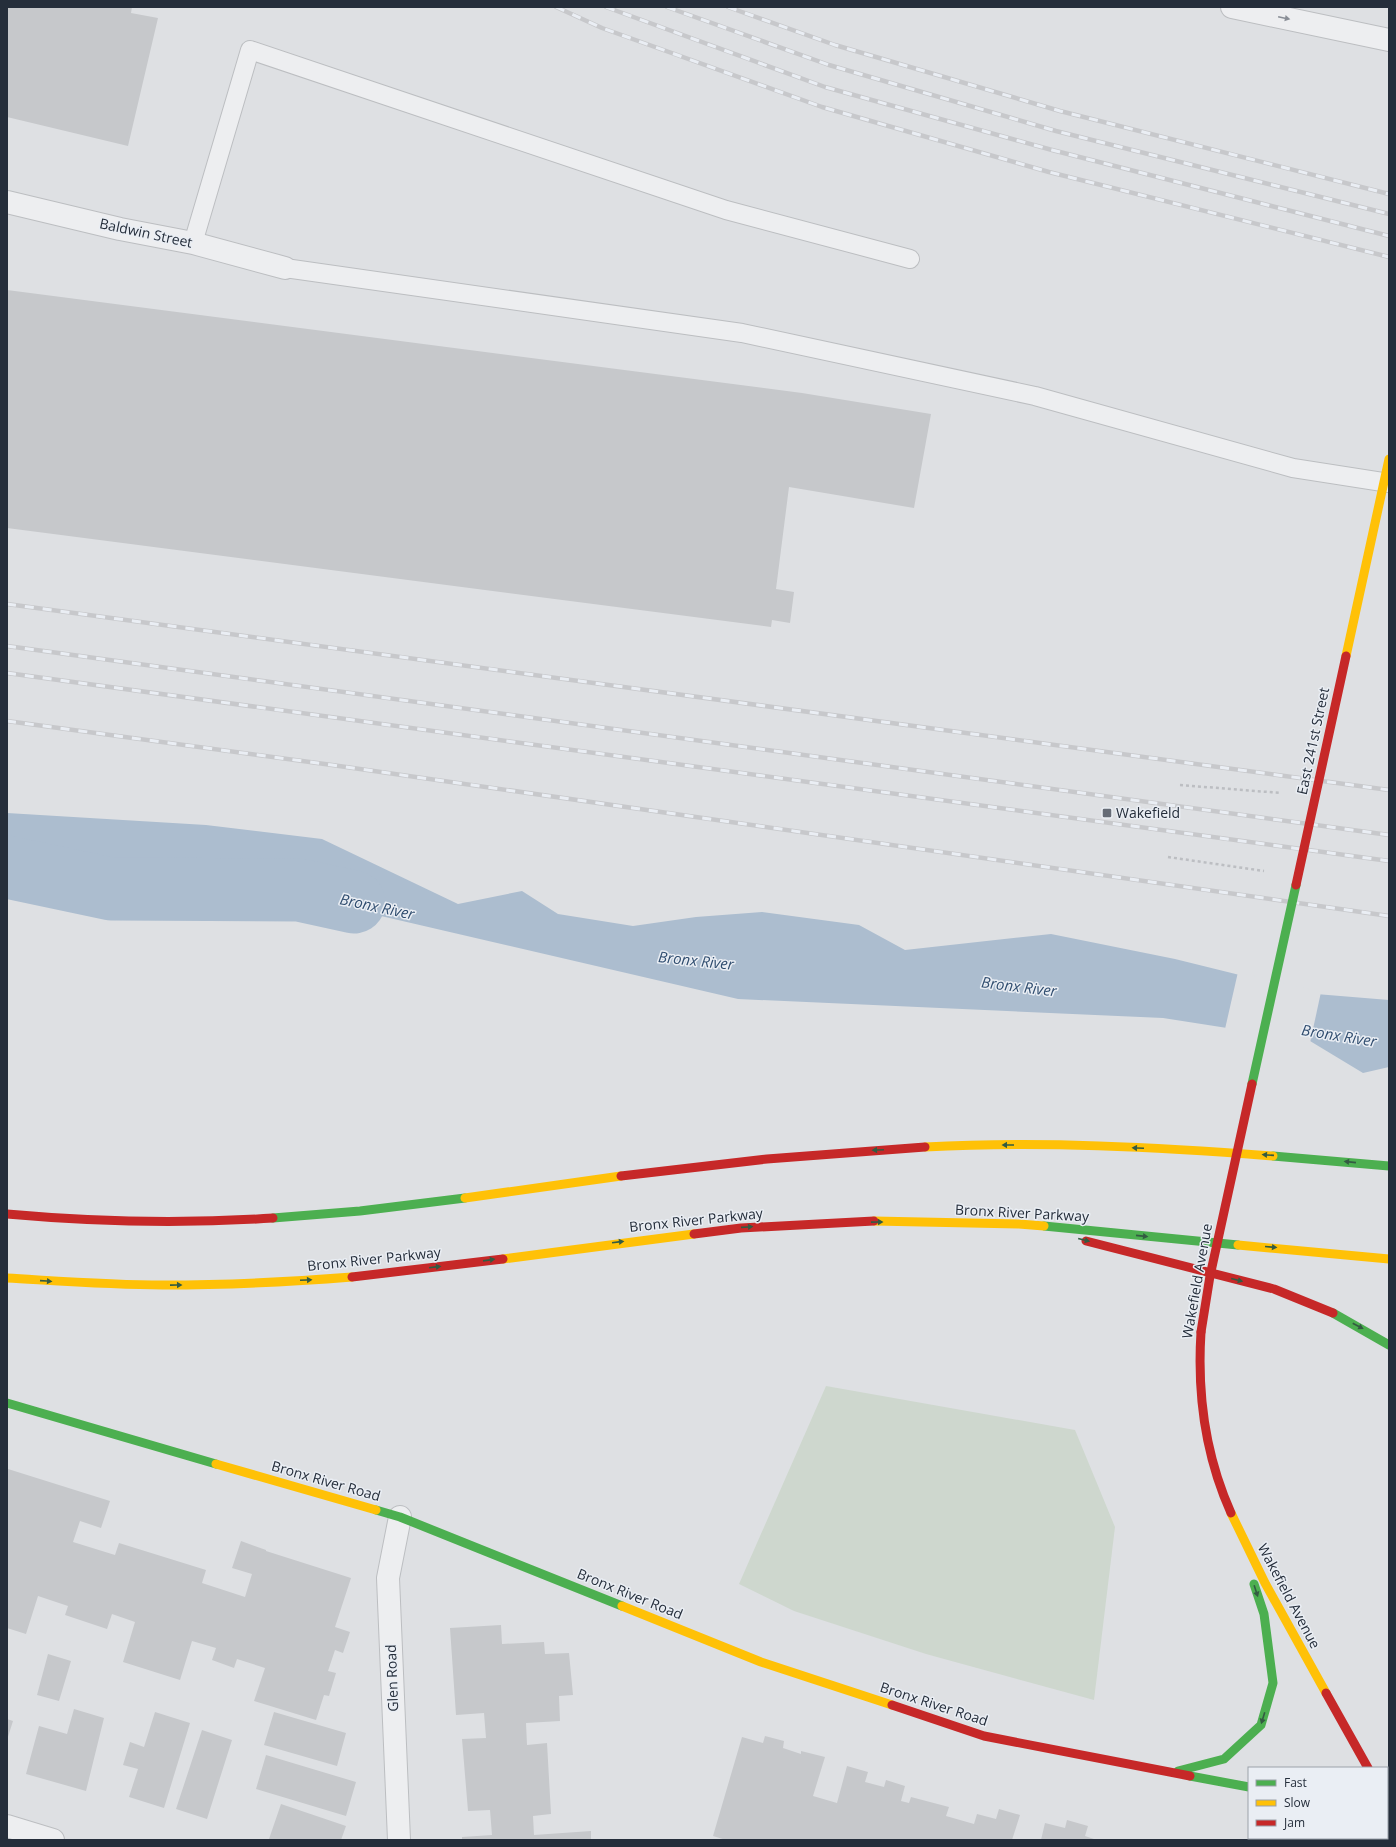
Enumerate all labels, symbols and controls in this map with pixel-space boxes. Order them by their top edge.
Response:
one-way arrow [1278,15,1291,21]
street label: Baldwin Street [98,213,194,252]
street label: East 241st Street [1292,685,1333,796]
place label: Wakefield [1116,803,1180,822]
marker: Wakefield [1101,807,1113,819]
water label: Bronx River [338,888,417,924]
water label: Bronx River [657,946,736,974]
water label: Bronx River [980,971,1059,1001]
water label: Bronx River [1300,1019,1379,1051]
one-way arrow [1001,1142,1014,1148]
one-way arrow [1131,1145,1144,1151]
one-way arrow [872,1147,884,1154]
one-way arrow [1262,1152,1274,1159]
one-way arrow [1344,1159,1356,1166]
street label: Bronx River Parkway [955,1200,1090,1226]
street label: Bronx River Parkway [628,1203,765,1236]
one-way arrow [871,1218,883,1225]
street label: Wakefield Avenue [1177,1222,1216,1340]
one-way arrow [741,1224,753,1231]
one-way arrow [1136,1232,1148,1239]
one-way arrow [1078,1238,1090,1244]
one-way arrow [612,1239,624,1245]
street label: Bronx River Parkway [306,1242,443,1275]
one-way arrow [1265,1244,1277,1251]
one-way arrow [483,1257,495,1263]
one-way arrow [429,1264,441,1270]
one-way arrow [40,1277,52,1284]
one-way arrow [300,1277,312,1284]
one-way arrow [1231,1277,1243,1283]
one-way arrow [170,1282,183,1288]
one-way arrow [1352,1323,1364,1330]
street label: Bronx River Road [269,1456,383,1505]
street label: Wakefield Avenue [1254,1540,1325,1652]
street label: Bronx River Road [574,1564,686,1623]
one-way arrow [1254,1585,1260,1597]
street label: Glen Road [381,1644,402,1712]
street label: Bronx River Road [878,1677,991,1730]
one-way arrow [1260,1712,1266,1724]
legend [1248,1767,1388,1839]
text: Fast [1284,1774,1307,1791]
text: Slow [1284,1794,1311,1811]
text: Jam [1283,1814,1305,1831]

